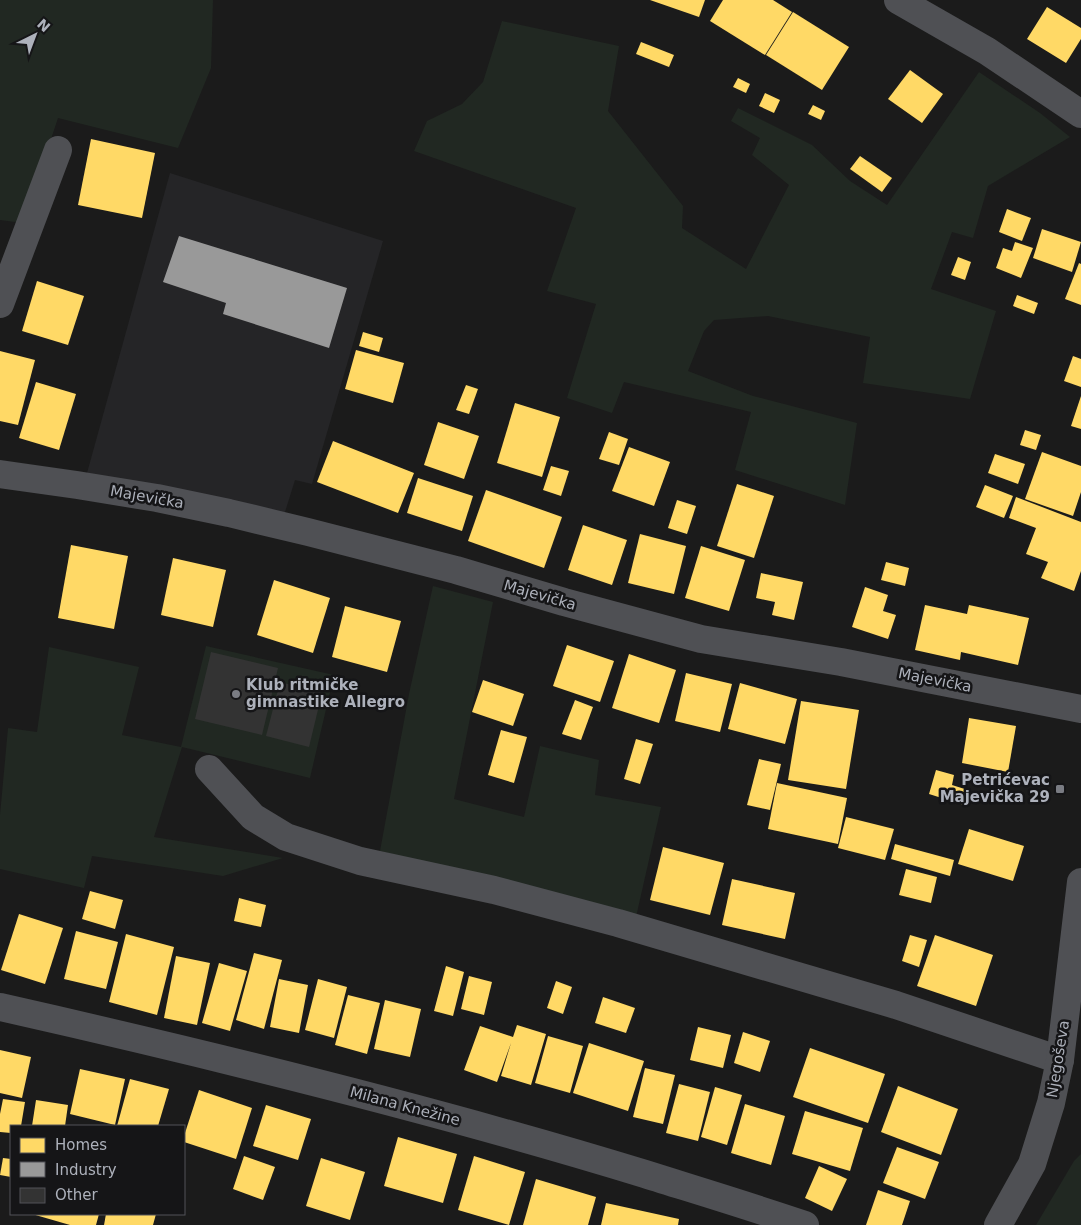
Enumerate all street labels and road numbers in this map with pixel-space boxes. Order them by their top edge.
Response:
street label: Majevička [109,482,185,512]
street label: Majevička [502,576,578,614]
street label: Majevička [897,664,973,696]
street label: Njegoševa [1043,1019,1073,1099]
street label: Milana Knežine [348,1083,462,1129]

